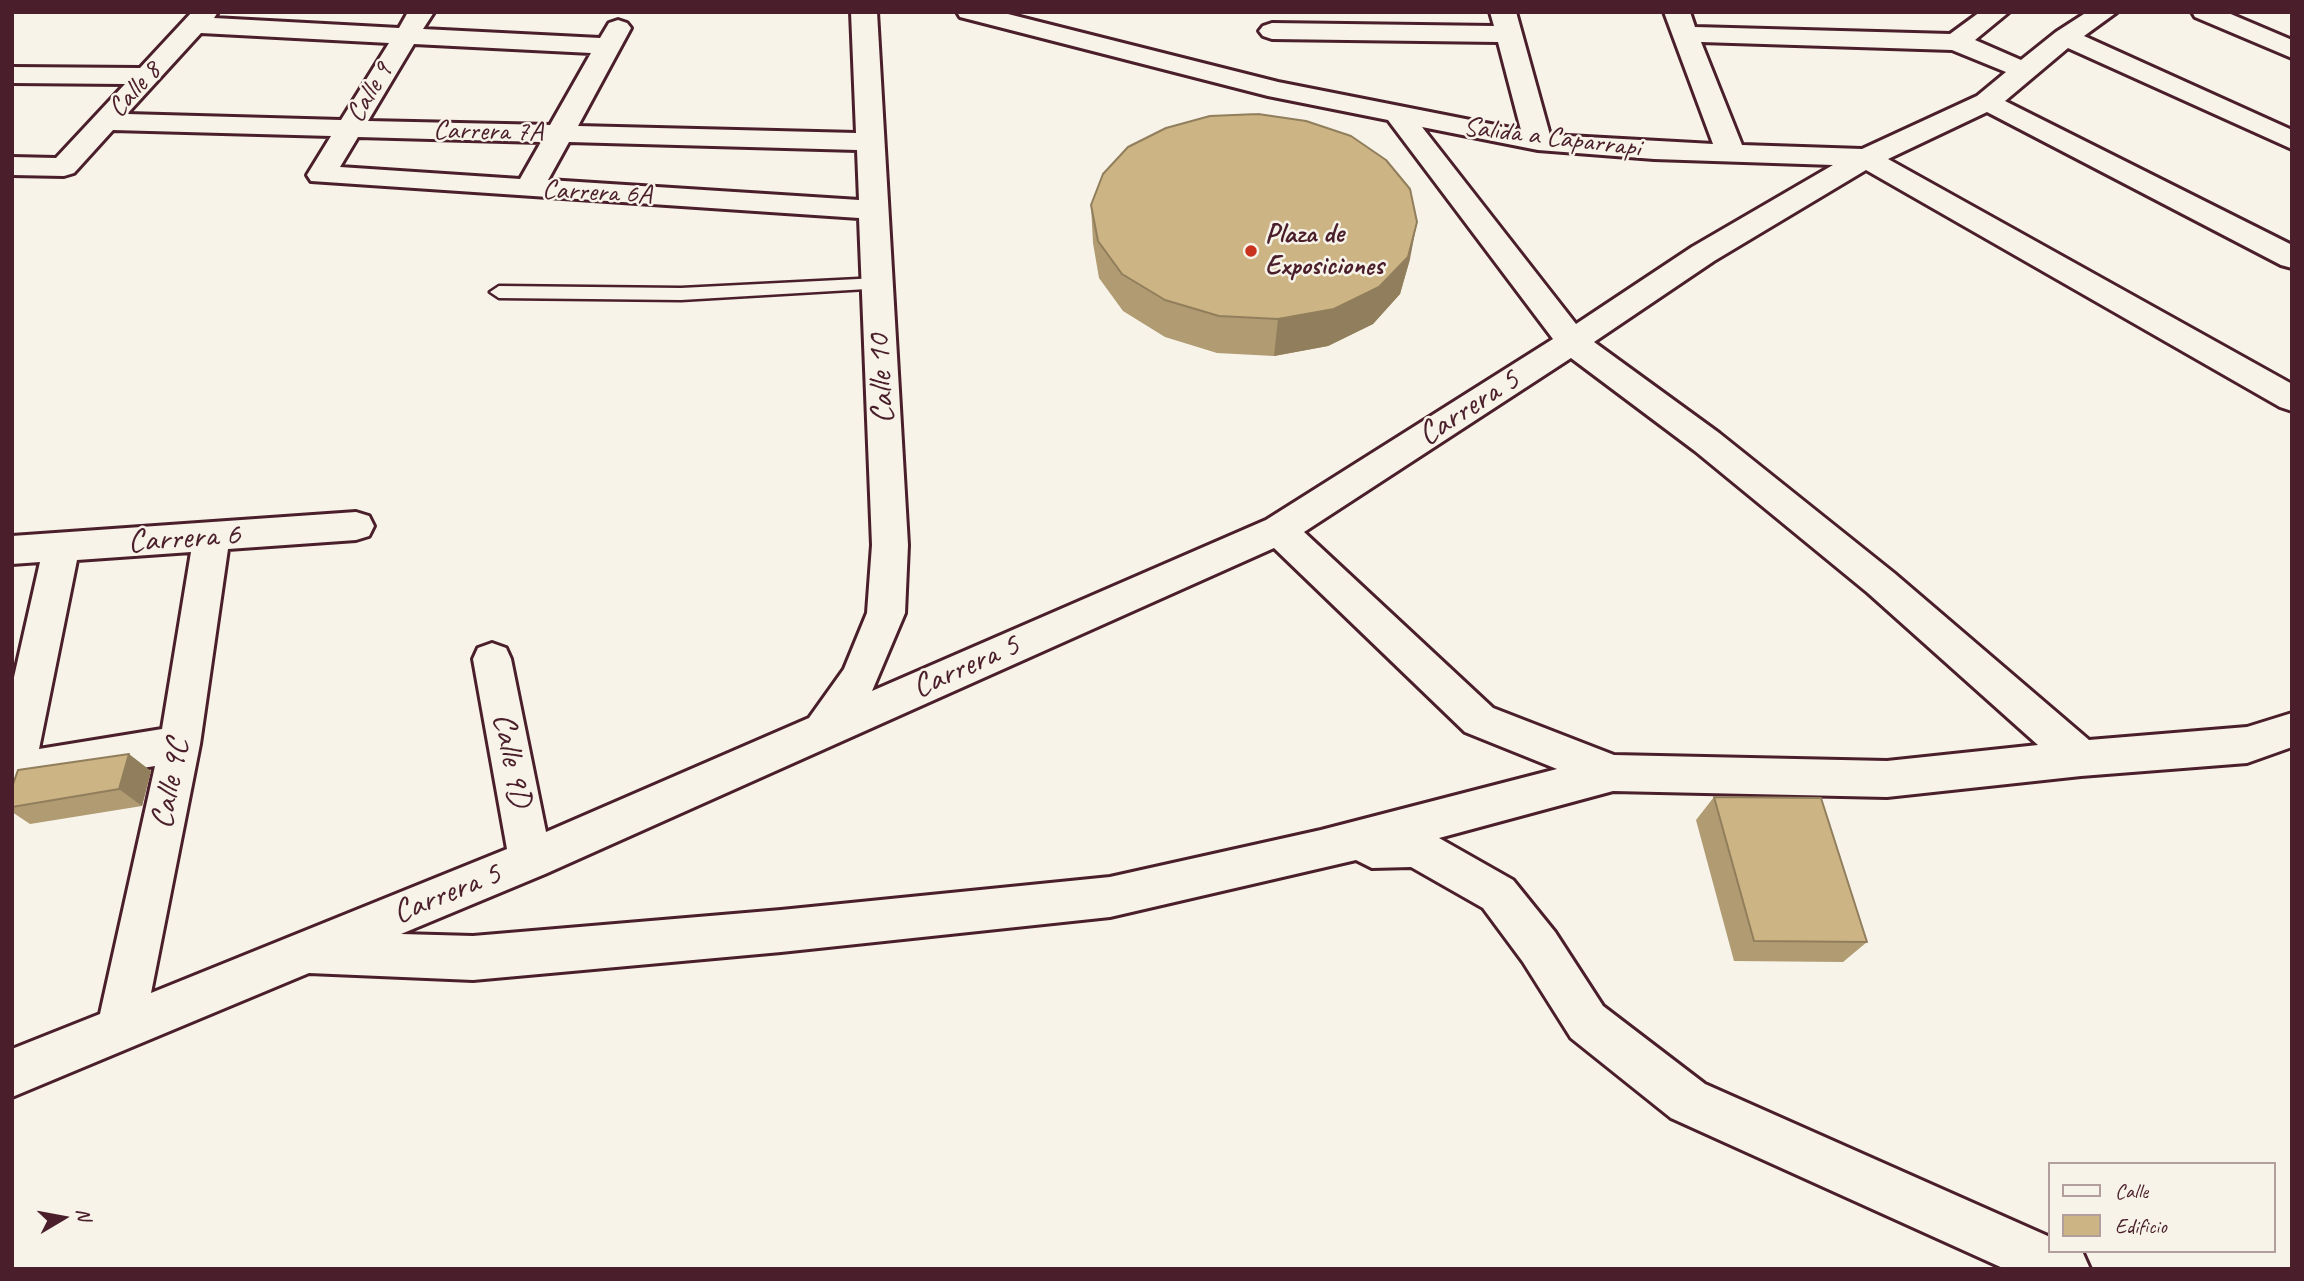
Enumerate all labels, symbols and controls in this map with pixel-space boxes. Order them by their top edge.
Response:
street label: Calle 8 [101,55,169,125]
street label: Calle 9 [339,57,401,129]
street label: Salida a Caparrapi [1461,110,1643,166]
street label: Carrera 7A [433,114,543,150]
street label: Carrera 6A [541,173,653,213]
place label: Plaza de Exposiciones [1265,218,1384,284]
marker: Plaza de Exposiciones [1243,243,1259,259]
street label: Calle 10 [860,333,904,425]
street label: Carrera 5 [1411,361,1527,455]
street label: Carrera 6 [126,515,242,563]
street label: Carrera 5 [906,626,1026,708]
street label: Calle 9D [483,710,539,810]
street label: Calle 9C [143,736,199,832]
street label: Carrera 5 [387,855,507,933]
legend [2048,1162,2276,1253]
text: Calle [2115,1178,2148,1204]
north arrow [28,1183,98,1253]
text: N [71,1206,97,1222]
text: Edificio [2115,1213,2167,1239]

